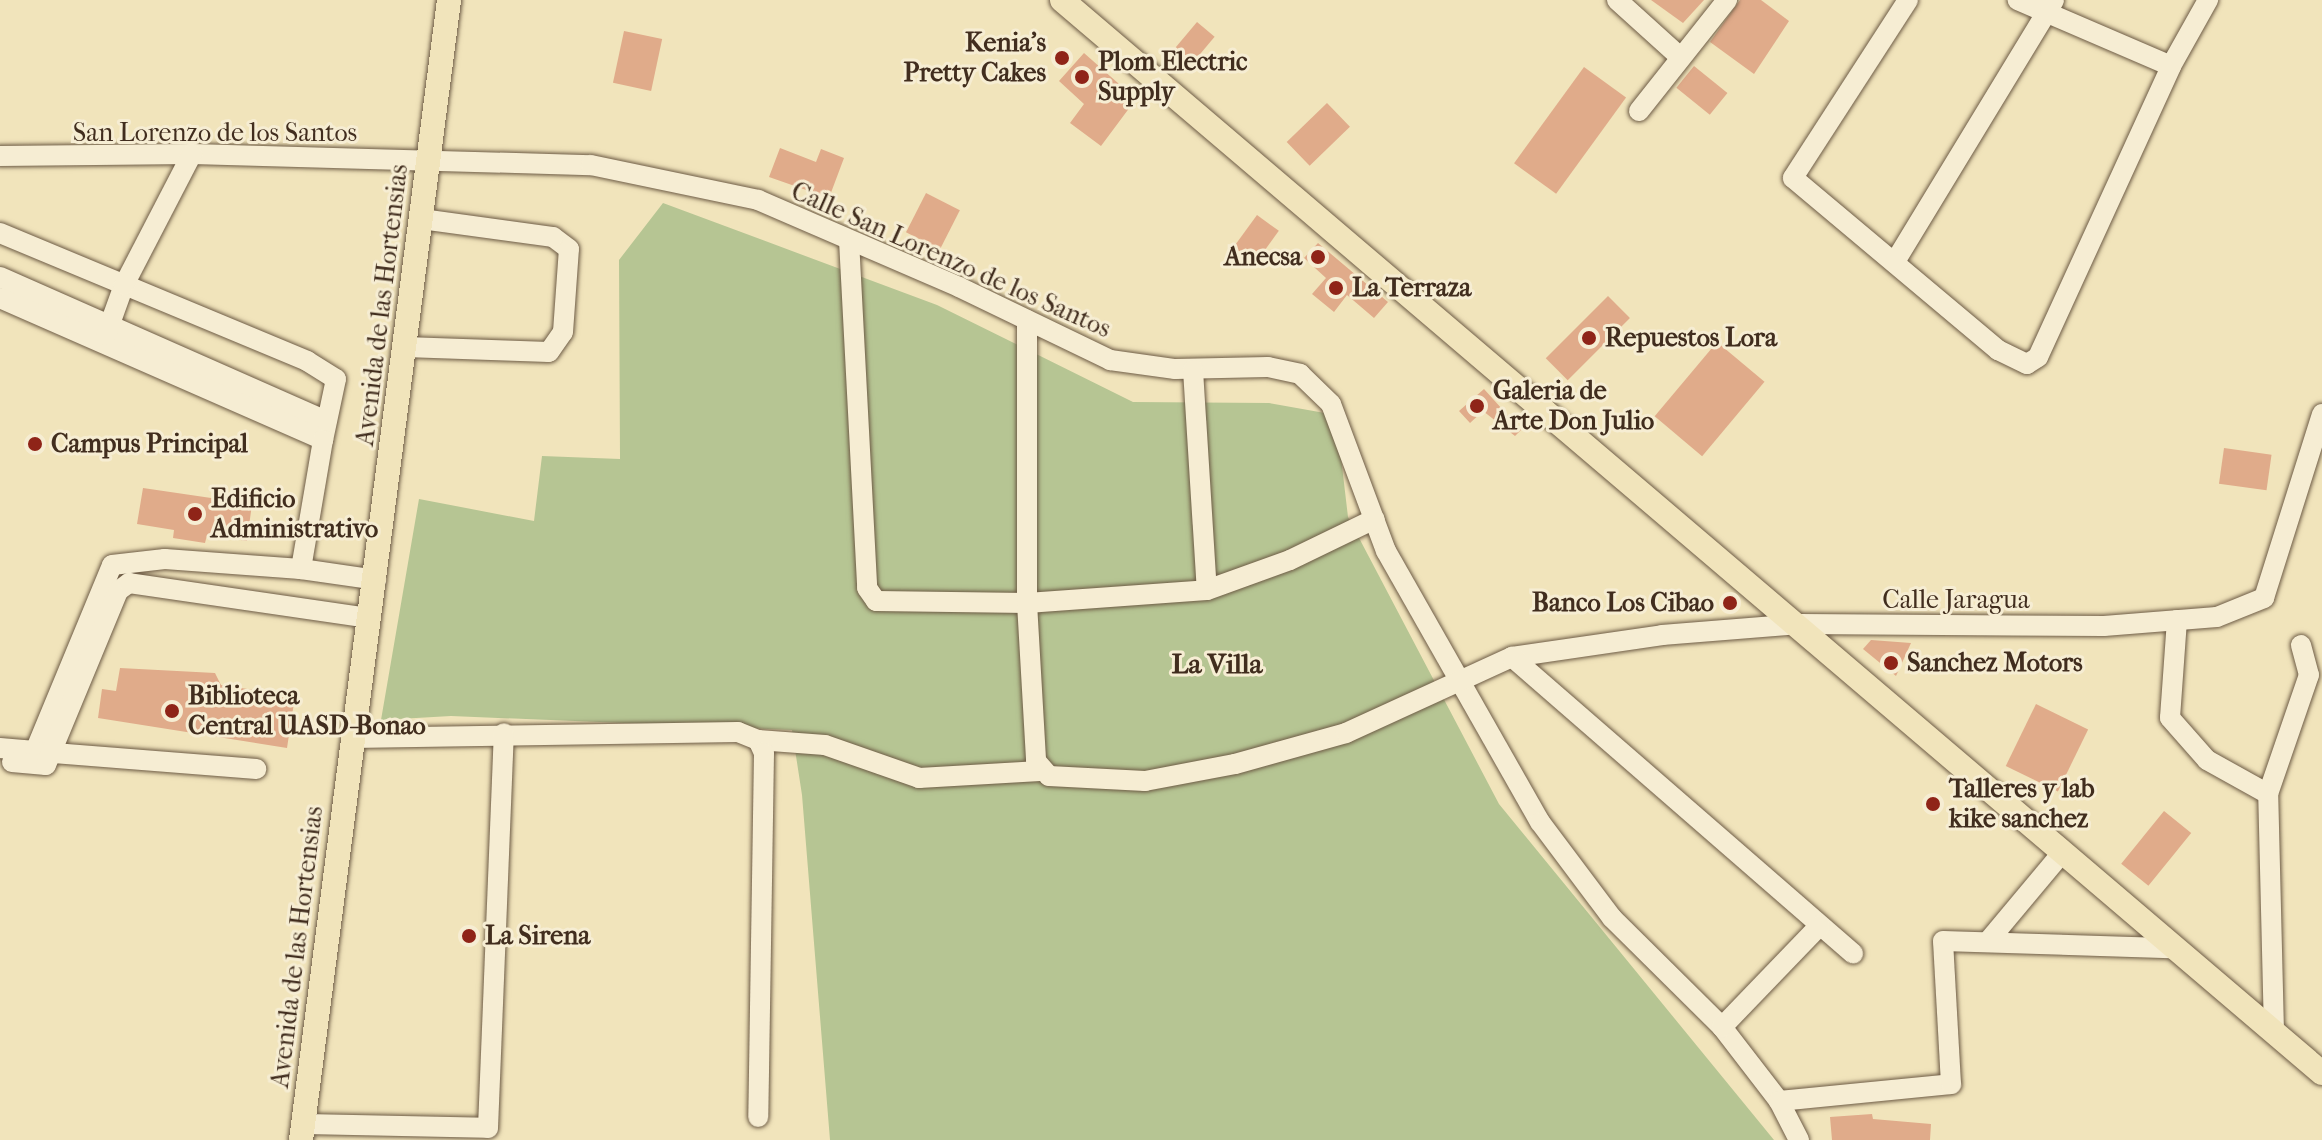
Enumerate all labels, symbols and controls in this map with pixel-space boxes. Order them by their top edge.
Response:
place label: Kenia's Pretty Cakes [904,27,1046,88]
place label: Plom Electric Supply [1098,46,1247,108]
marker: Kenia's Pretty Cakes [1053,49,1071,67]
marker: Plom Electric Supply [1073,68,1091,86]
street label: San Lorenzo de los Santos [73,117,357,149]
street label: Avenida de las Hortensias [349,162,415,448]
street label: Calle San Lorenzo de los Santos [786,175,1116,345]
place label: Anecsa [1224,241,1302,273]
marker: Anecsa [1309,248,1327,266]
place label: La Terraza [1352,272,1471,304]
marker: La Terraza [1327,279,1345,297]
place label: Repuestos Lora [1605,322,1777,354]
marker: Repuestos Lora [1580,329,1598,347]
place label: Galeria de Arte Don Julio [1493,375,1654,436]
marker: Galeria de Arte Don Julio [1468,397,1486,415]
place label: Campus Principal [51,428,248,460]
marker: Campus Principal [26,435,44,453]
place label: Edificio Administrativo [211,483,378,544]
marker: Edificio Administrativo [186,505,204,523]
street label: Calle Jaragua [1882,584,2030,616]
place label: Banco Los Cibao [1532,587,1714,619]
marker: Banco Los Cibao [1721,594,1739,612]
district label: La Villa [1172,647,1262,681]
place label: Sanchez Motors [1907,647,2083,679]
marker: Sanchez Motors [1882,654,1900,672]
place label: Biblioteca Central UASD-Bonao [188,680,426,742]
marker: Biblioteca Central UASD-Bonao [163,702,181,720]
place label: Talleres y lab kike sanchez [1949,773,2095,834]
marker: Talleres y lab kike sanchez [1924,795,1942,813]
street label: Avenida de las Hortensias [264,804,330,1090]
place label: La Sirena [485,920,590,952]
marker: La Sirena [460,927,478,945]

